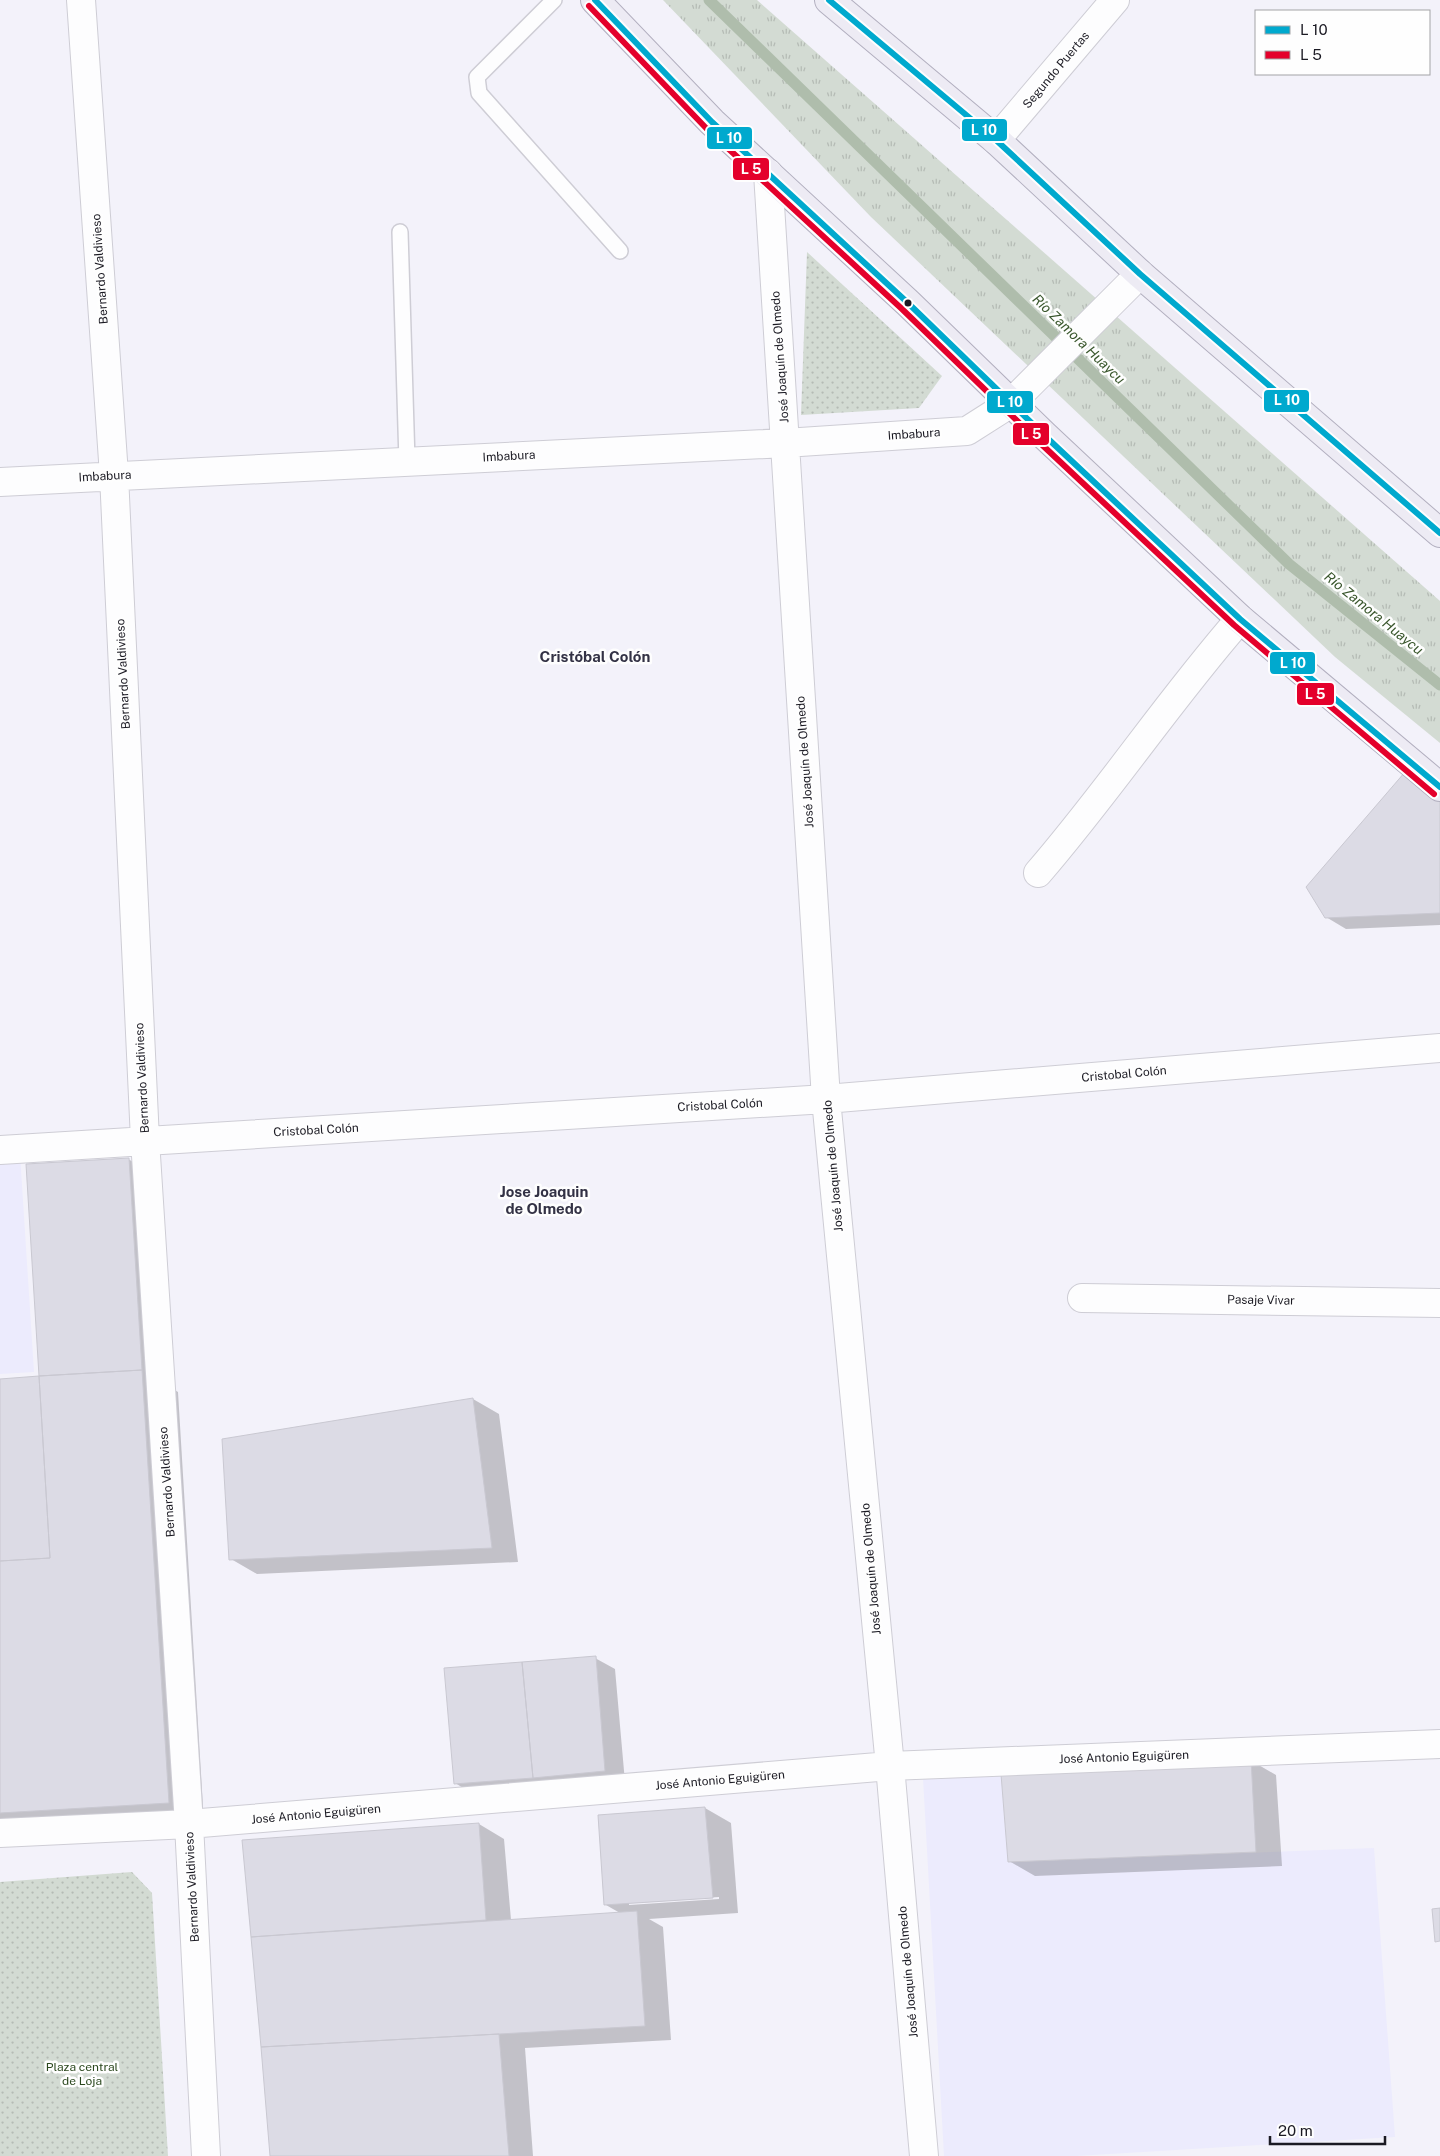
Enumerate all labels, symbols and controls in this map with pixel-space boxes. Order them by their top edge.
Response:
legend [1255,10,1430,75]
text: L 10 [1300,21,1328,38]
street label: Segundo Puertas [1020,29,1092,111]
text: L 5 [1300,46,1322,63]
line badge: L 10 [961,118,1008,142]
text: L 10 [971,122,997,138]
line badge: L 10 [706,126,753,150]
text: L 10 [716,130,742,146]
line badge: L 5 [732,157,770,181]
text: L 5 [741,161,761,177]
street label: Bernardo Valdivieso [89,213,111,325]
street label: José Joaquín de Olmedo [768,290,792,423]
water label: Río Zamora Huaycu [1029,291,1129,387]
unlabelled marker [903,298,913,308]
line badge: L 10 [1263,389,1310,413]
line badge: L 10 [986,390,1034,414]
text: L 10 [1274,392,1300,408]
text: L 10 [997,394,1023,410]
line badge: L 5 [1012,422,1050,446]
street label: Imbabura [887,425,941,443]
text: L 5 [1021,426,1041,442]
street label: Imbabura [482,448,536,464]
street label: Imbabura [78,468,132,484]
water label: Río Zamora Huaycu [1321,568,1427,658]
street label: Bernardo Valdivieso [113,618,133,730]
district label: Cristóbal Colón [540,648,650,665]
line badge: L 10 [1269,651,1316,675]
text: L 10 [1280,655,1306,671]
line badge: L 5 [1296,682,1335,706]
text: L 5 [1305,686,1325,702]
street label: José Joaquín de Olmedo [793,695,817,828]
street label: Bernardo Valdivieso [132,1022,152,1134]
street label: Cristobal Colón [1081,1063,1167,1085]
street label: Cristobal Colón [677,1096,763,1114]
street label: José Joaquín de Olmedo [820,1099,846,1232]
street label: Cristobal Colón [273,1121,359,1139]
district label: Jose Joaquin de Olmedo [500,1183,588,1217]
street label: Pasaje Vivar [1227,1292,1295,1308]
street label: Bernardo Valdivieso [156,1426,178,1538]
street label: José Joaquín de Olmedo [858,1502,884,1635]
street label: José Antonio Eguigüren [1059,1748,1189,1766]
street label: José Antonio Eguigüren [654,1767,786,1793]
street label: José Antonio Eguigüren [250,1801,382,1827]
street label: Bernardo Valdivieso [182,1831,202,1943]
street label: José Joaquín de Olmedo [895,1905,921,2038]
park label: Plaza central de Loja [46,2060,119,2088]
scale bar [1270,2114,1385,2146]
text: 20 m [1278,2122,1313,2139]

